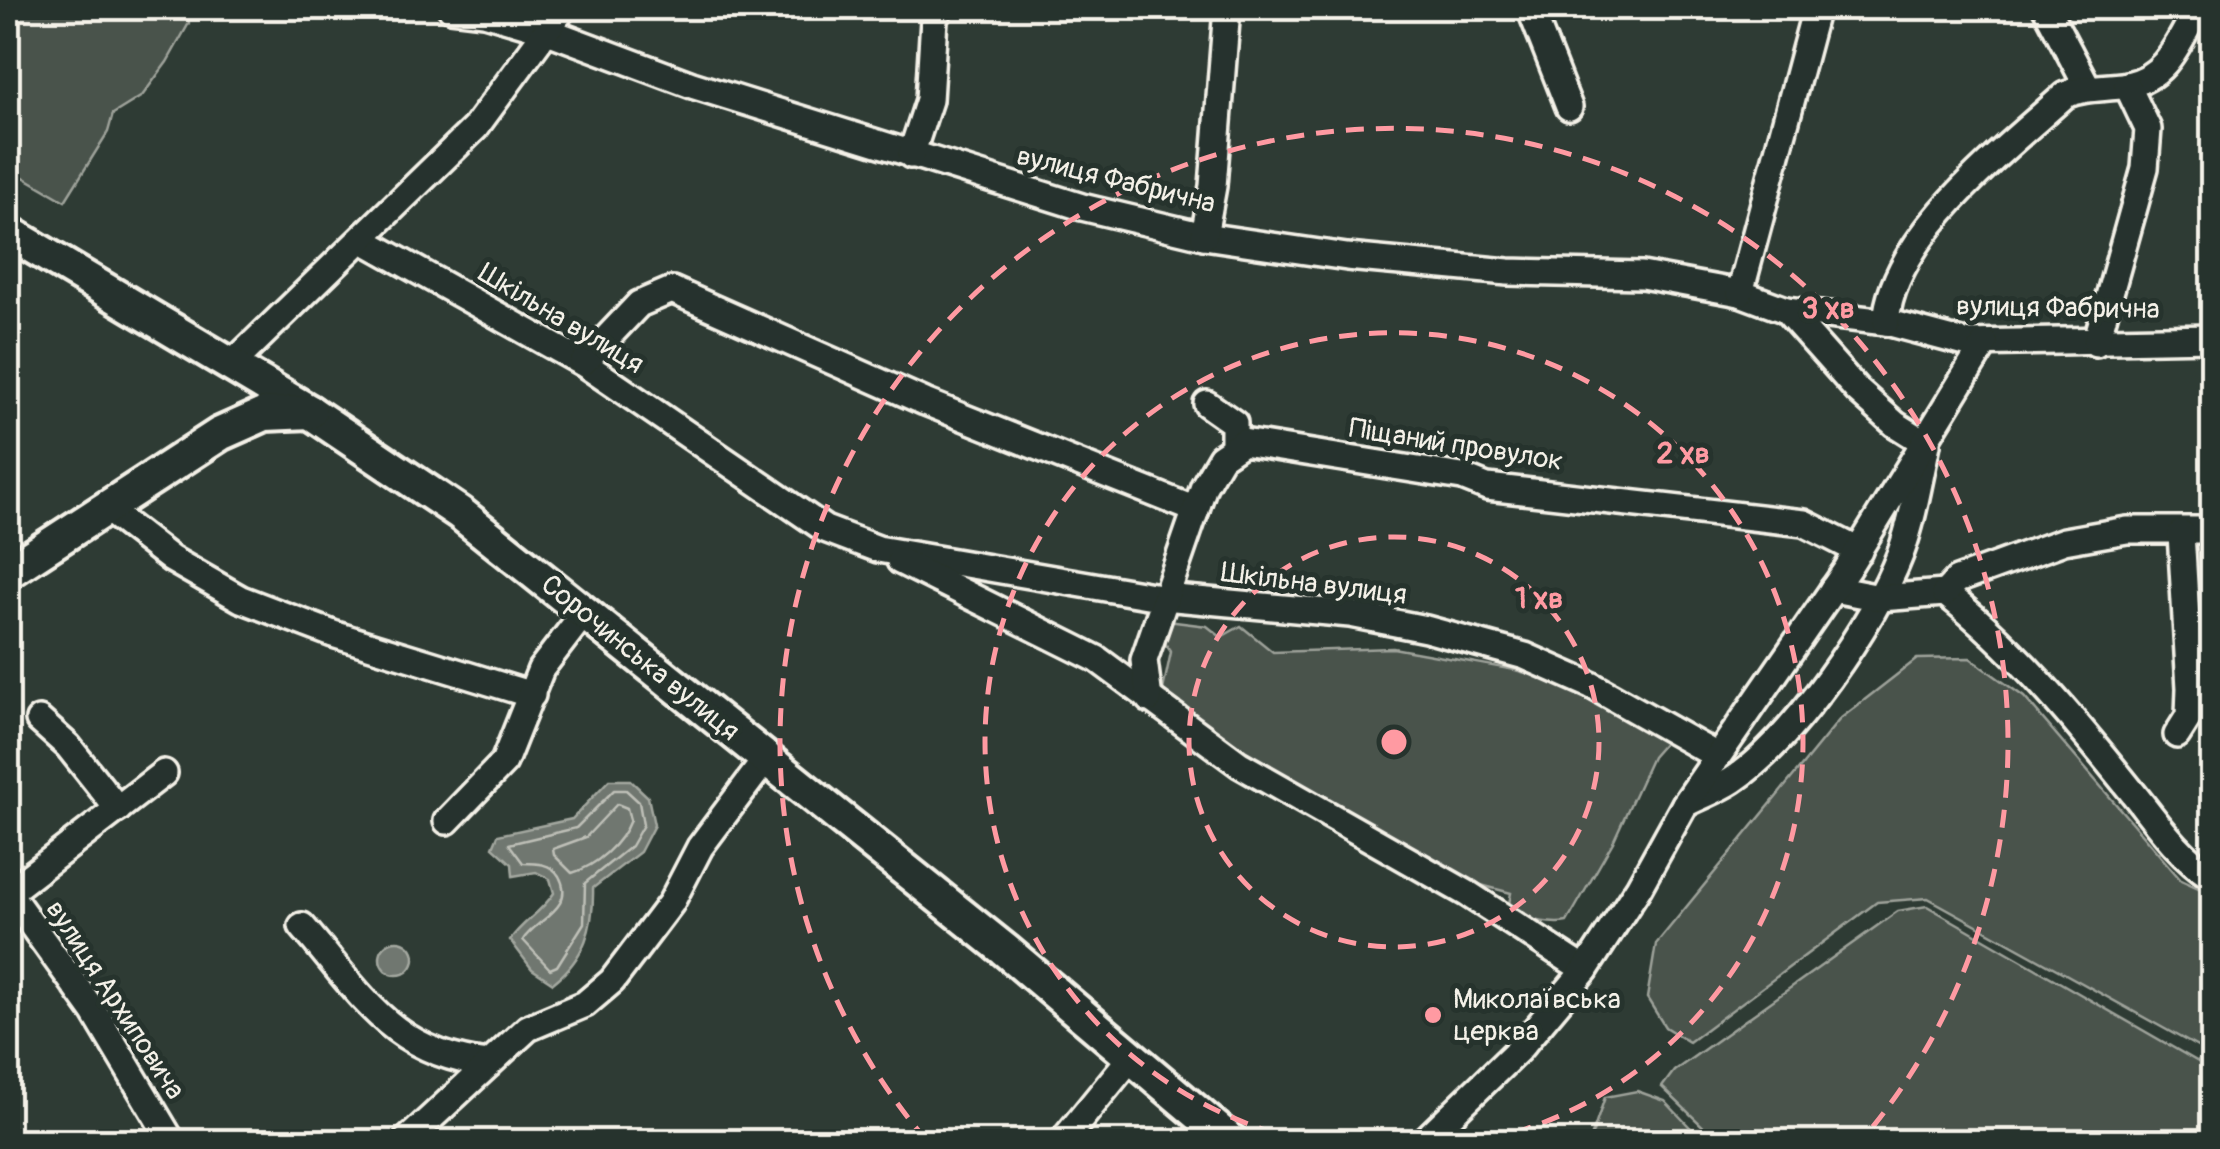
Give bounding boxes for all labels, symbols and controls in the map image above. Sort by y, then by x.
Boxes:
street label: вулиця Фабрична [1013,138,1219,222]
street label: Шкільна вулиця [472,256,650,382]
street label: вулиця Фабрична [1956,289,2160,327]
text: 3 хв [1801,290,1855,327]
street label: Піщаний провулок [1347,411,1565,479]
text: 2 хв [1656,435,1710,472]
street label: Шкільна вулиця [1219,555,1409,613]
street label: Сорочинська вулиця [534,567,746,749]
text: 1 хв [1515,580,1563,617]
centre of rings [1376,724,1412,760]
street label: вулиця Архиповича [38,894,192,1106]
place label: Миколаївська церква [1453,982,1621,1049]
marker: Миколаївська церква [1422,1004,1444,1026]

